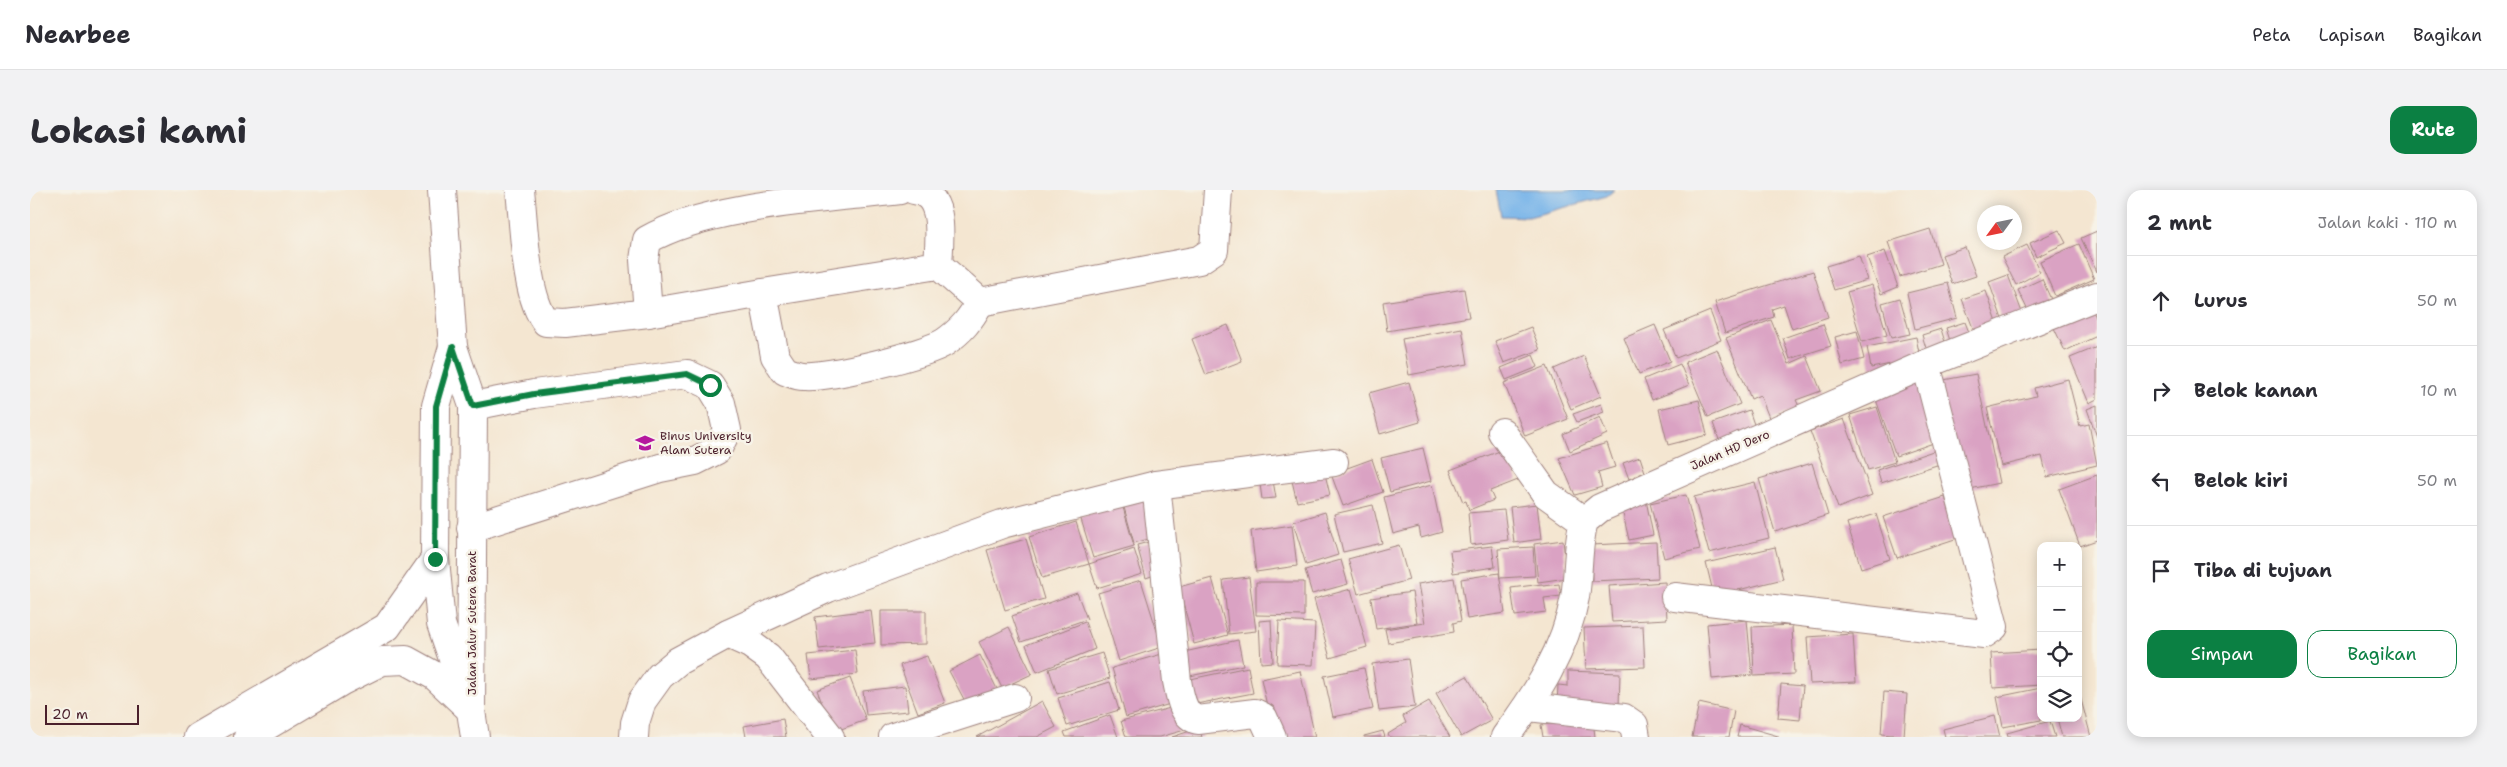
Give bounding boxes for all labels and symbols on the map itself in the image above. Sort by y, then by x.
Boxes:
north arrow [1977,205,2022,250]
route start [699,374,722,397]
street label: Jalan HD Dero [1688,426,1772,474]
place label: Binus University Alam Sutera [660,428,752,458]
school or university icon: Binus University Alam Sutera [634,432,656,454]
route end [424,548,447,571]
street label: Jalan Jalur Sutera Barat [464,551,480,695]
scale bar [45,702,139,725]

